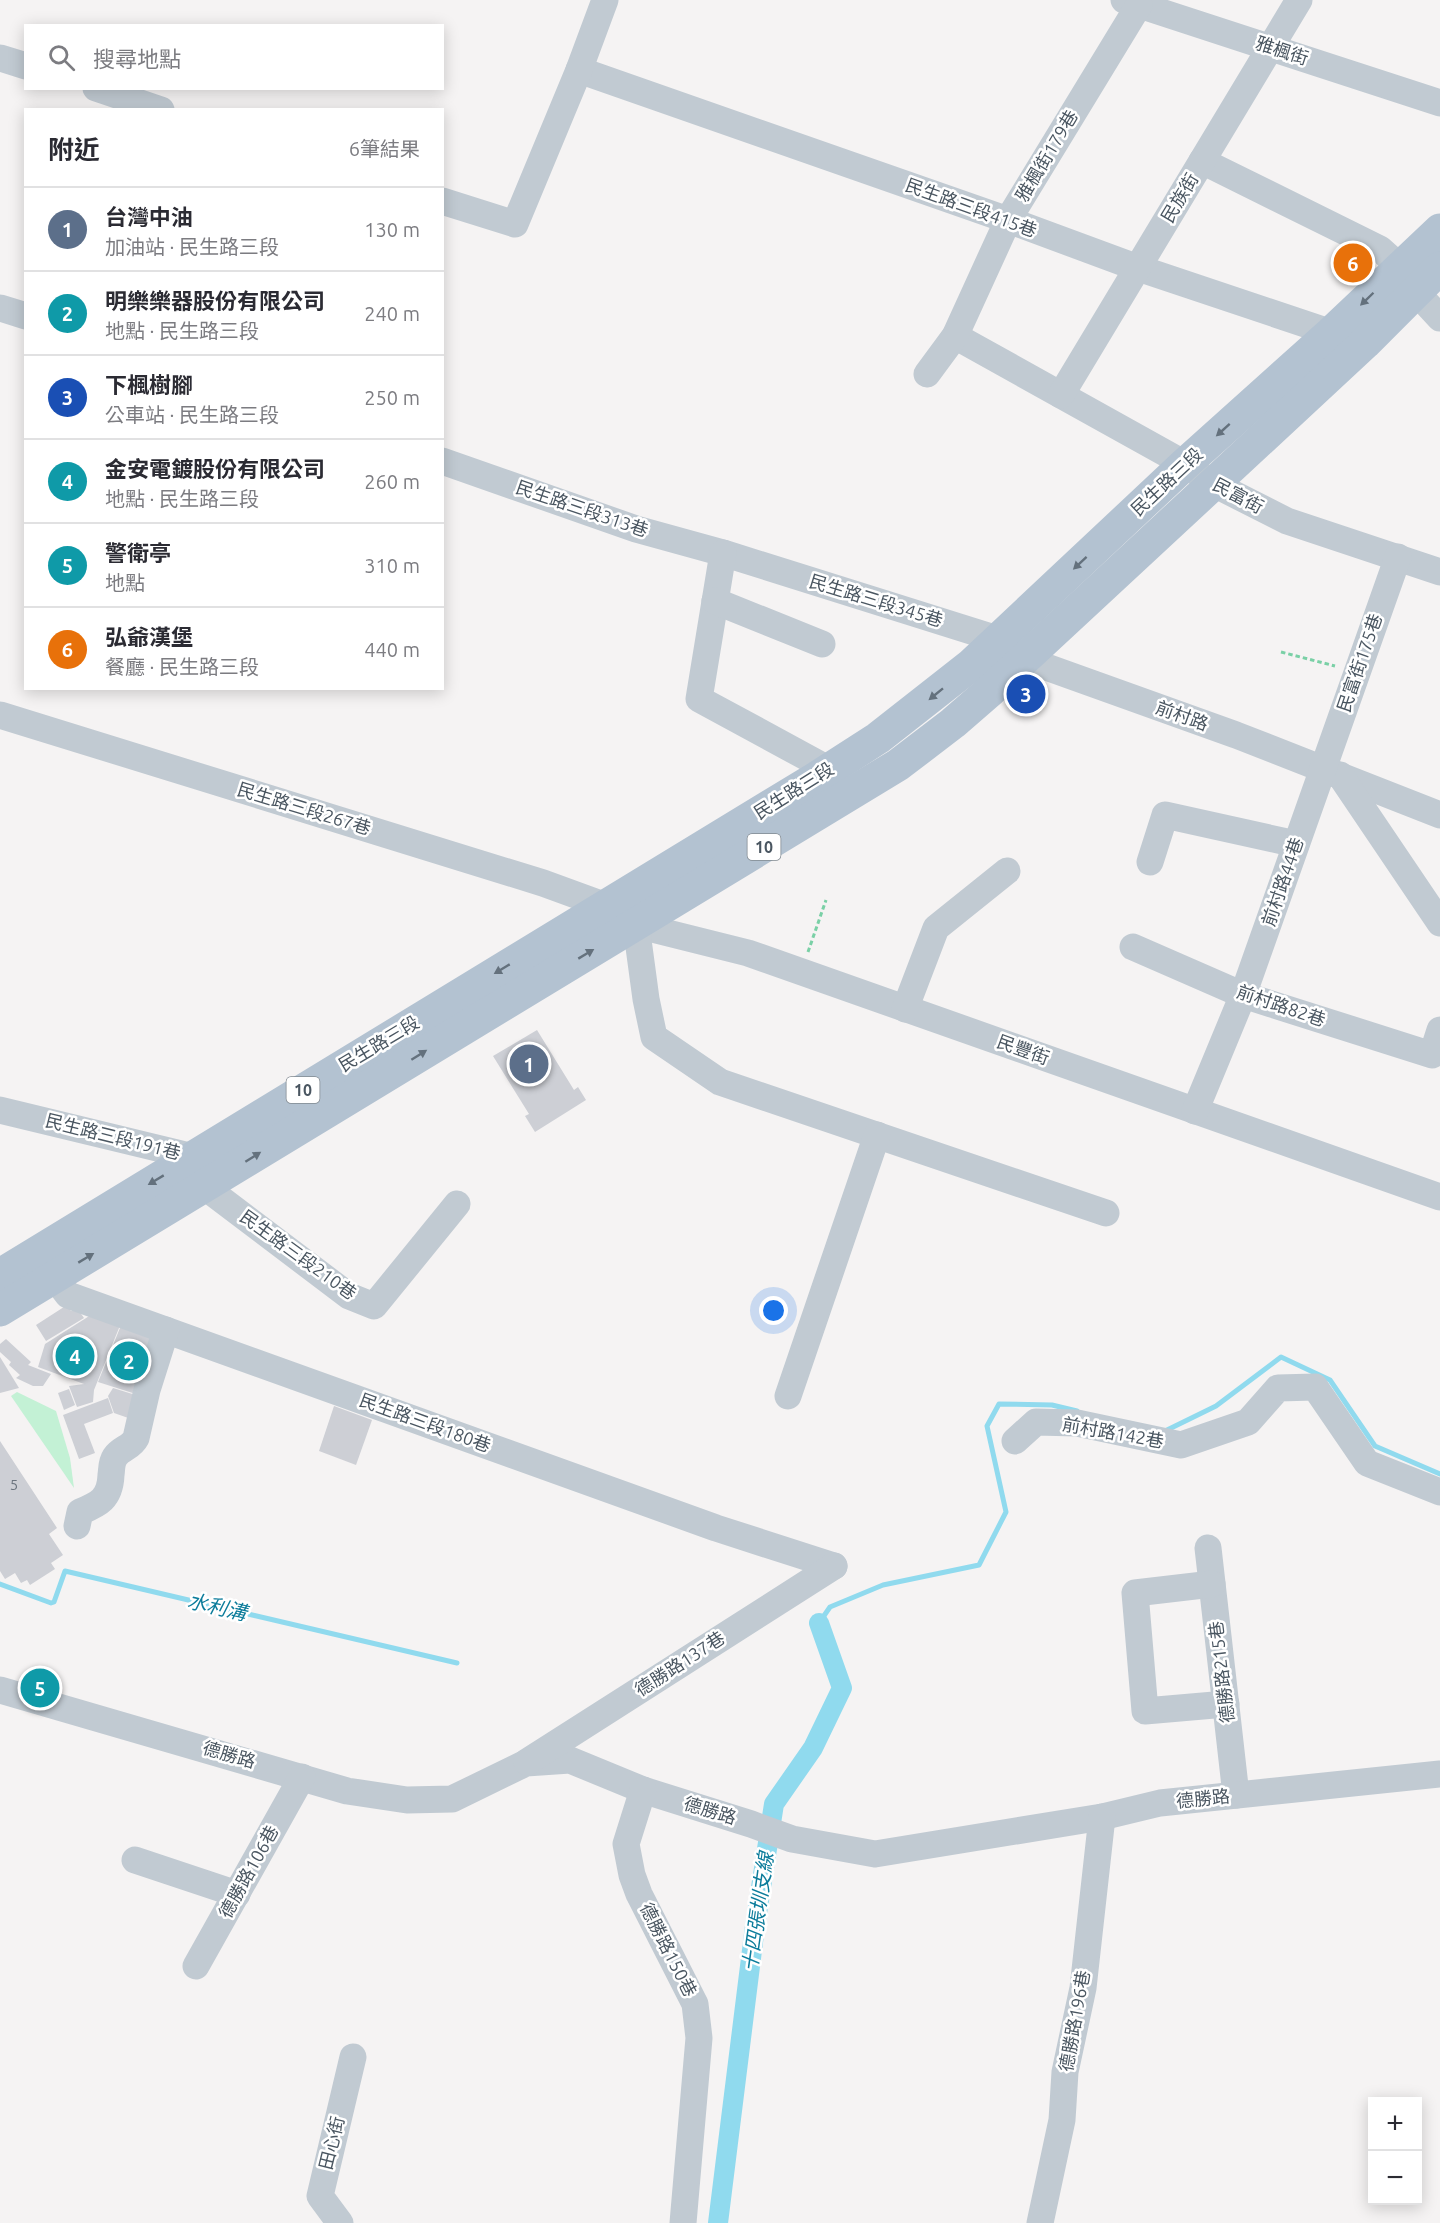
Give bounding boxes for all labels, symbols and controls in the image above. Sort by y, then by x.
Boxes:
search box [24,24,444,90]
street label: 雅楓街 [1254,32,1311,68]
icon: search [45,41,78,74]
text: 搜尋地點 [93,46,181,71]
street label: 雅楓街179巷 [1011,106,1081,205]
text: 附近 [48,135,100,164]
text: 6筆結果 [349,137,420,160]
street label: 民族街 [1157,169,1202,226]
street label: 民生路三段415巷 [903,174,1040,240]
text: 台灣中油 [105,204,193,229]
text: 1 [62,218,73,241]
text: 130 m [364,218,420,241]
text: 加油站 · 民生路三段 [105,235,279,258]
pin: 6 [1334,240,1372,286]
text: 明樂樂器股份有限公司 [105,288,325,313]
one-way arrow [1360,291,1374,305]
text: 2 [62,302,73,325]
text: 240 m [364,302,420,325]
text: 地點 · 民生路三段 [105,319,259,342]
text: 下楓樹腳 [105,372,193,397]
text: 3 [62,386,73,409]
text: 250 m [364,386,420,409]
text: 公車站 · 民生路三段 [105,403,279,426]
one-way arrow [1216,423,1231,436]
street label: 民生路三段 [1127,443,1206,519]
text: 金安電鍍股份有限公司 [105,456,325,481]
text: 4 [62,470,73,493]
text: 260 m [364,470,420,493]
street label: 民富街 [1210,474,1267,517]
street label: 民生路三段313巷 [514,476,651,540]
text: 地點 · 民生路三段 [105,487,259,510]
text: 警衛亭 [105,540,171,565]
text: 5 [62,554,73,577]
text: 310 m [364,554,420,577]
one-way arrow [1073,555,1087,569]
street label: 民生路三段345巷 [807,570,945,630]
text: 地點 [105,571,145,594]
street label: 民富街175巷 [1333,611,1385,714]
text: 弘爺漢堡 [105,624,193,649]
text: 6 [62,638,73,661]
text: 440 m [364,638,420,661]
text: 餐廳 · 民生路三段 [105,655,259,678]
pin: 3 [1006,672,1046,716]
one-way arrow [928,688,944,701]
street label: 前村路 [1154,696,1211,734]
street label: 民生路三段 [750,758,837,822]
street label: 民生路三段267巷 [235,778,373,838]
road number: 10 [748,834,780,860]
street label: 前村路44巷 [1258,835,1307,929]
one-way arrow [578,949,594,960]
one-way arrow [494,964,510,975]
street label: 前村路82巷 [1234,981,1328,1030]
street label: 民生路三段 [335,1011,422,1075]
street label: 民豐街 [995,1030,1052,1068]
pin: 1 [510,1042,548,1086]
one-way arrow [411,1050,427,1061]
road number: 10 [286,1077,320,1103]
street label: 民生路三段191巷 [44,1110,183,1162]
one-way arrow [245,1152,261,1163]
one-way arrow [148,1174,164,1185]
street label: 民生路三段210巷 [237,1205,360,1303]
one-way arrow [78,1252,94,1263]
your location [759,1296,788,1325]
pin: 4 [56,1334,94,1378]
pin: 2 [110,1338,148,1384]
street label: 民生路三段180巷 [357,1389,494,1455]
street label: 前村路142巷 [1061,1413,1165,1451]
house number: 5 [10,1476,18,1493]
water label: 水利溝 [185,1589,252,1625]
street label: 德勝路215巷 [1205,1620,1237,1724]
street label: 德勝路137巷 [631,1627,728,1699]
pin: 5 [20,1666,60,1710]
street label: 德勝路 [201,1737,258,1771]
street label: 德勝路 [1175,1785,1231,1811]
street label: 德勝路 [682,1793,739,1828]
street label: 德勝路106巷 [215,1822,282,1921]
water label: 十四張圳支線 [738,1849,778,1973]
street label: 德勝路150巷 [637,1899,701,2000]
street label: 德勝路196巷 [1055,1969,1093,2073]
map controls [1368,2097,1422,2205]
button: + [1368,2097,1422,2151]
street label: 田心街 [315,2114,347,2171]
button: − [1368,2151,1422,2205]

